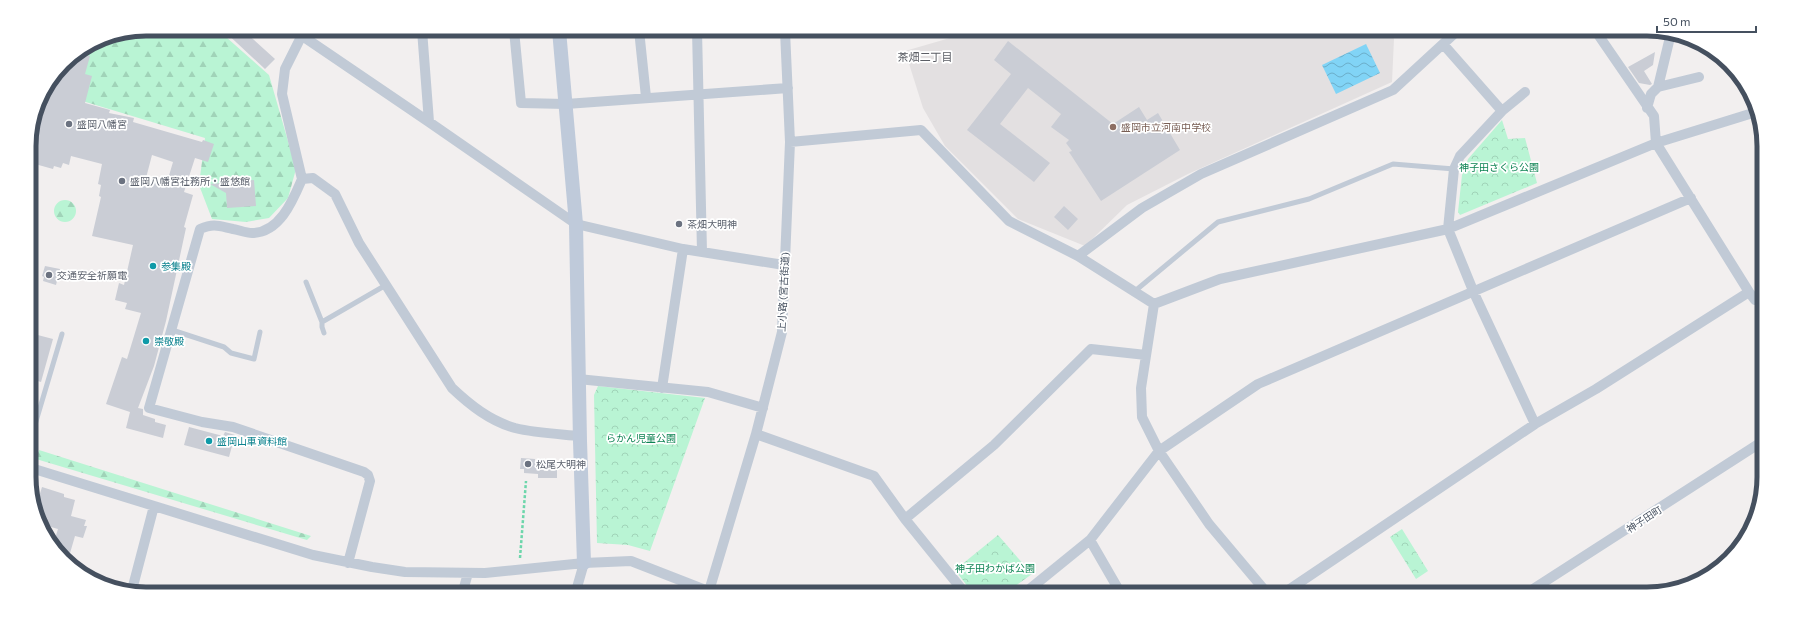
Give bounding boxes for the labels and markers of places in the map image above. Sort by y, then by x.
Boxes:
place label: 盛岡八幡宮 [77,118,127,130]
marker: 盛岡八幡宮 [64,119,74,129]
place label: 盛岡市立河南中学校 [1121,121,1211,133]
marker: 盛岡市立河南中学校 [1108,122,1118,132]
place label: 盛岡八幡宮社務所・盛悠館 [130,175,250,187]
marker: 盛岡八幡宮社務所・盛悠館 [117,176,127,186]
place label: 茶畑大明神 [687,218,737,230]
marker: 茶畑大明神 [674,219,684,229]
place label: 参集殿 [161,260,191,272]
marker: 参集殿 [148,261,158,271]
place label: 交通安全祈願電 [57,269,128,281]
marker: 交通安全祈願電 [44,270,54,280]
place label: 崇敬殿 [154,335,184,347]
marker: 崇敬殿 [141,336,151,346]
place label: 盛岡山車資料館 [217,435,287,447]
marker: 盛岡山車資料館 [204,436,214,446]
place label: 松尾大明神 [536,458,586,470]
marker: 松尾大明神 [523,459,533,469]

